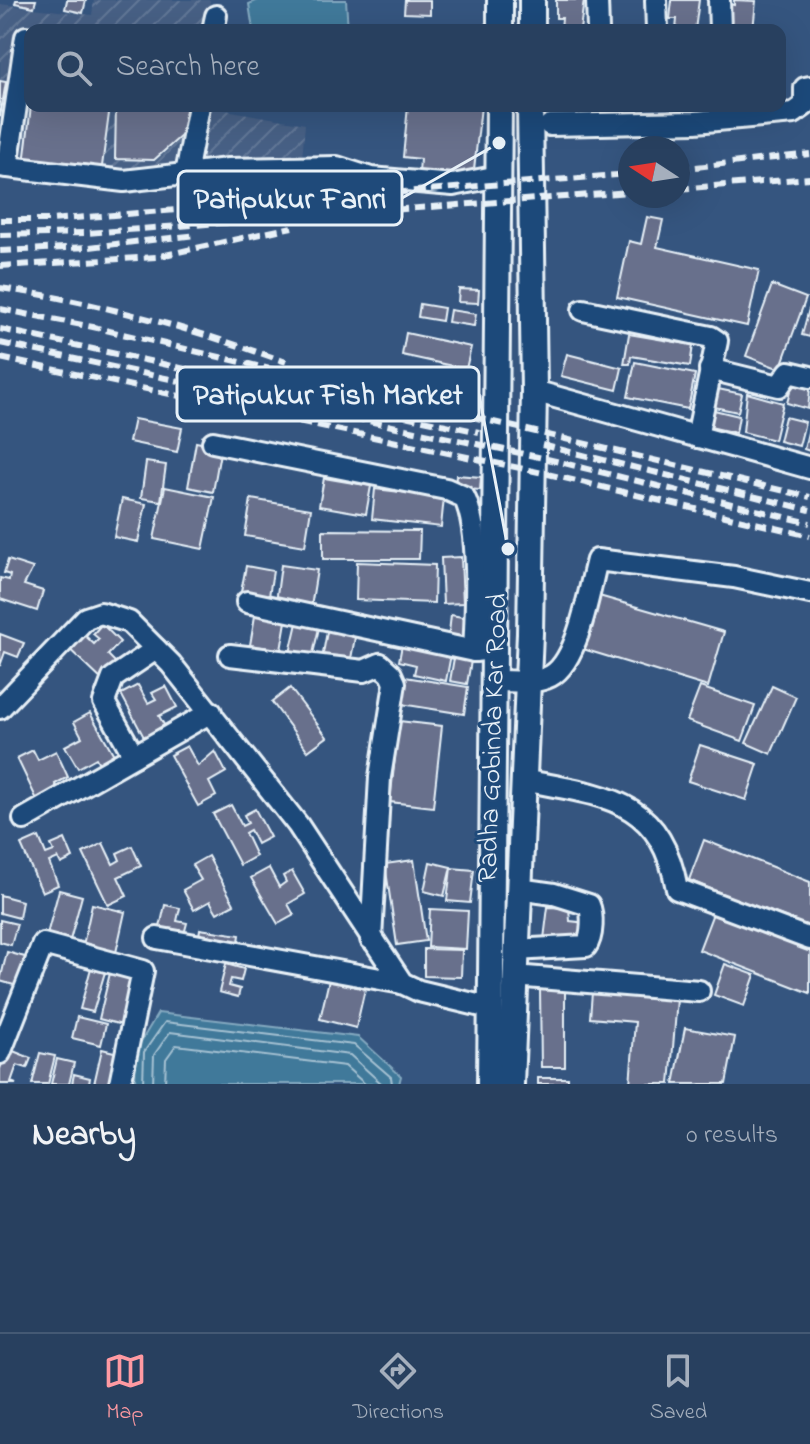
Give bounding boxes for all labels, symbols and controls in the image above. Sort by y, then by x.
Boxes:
search box [24,24,786,112]
icon: search [52,46,96,90]
text: Search here [116,46,260,90]
north arrow [618,136,690,208]
callout: Patipukur Fanri [178,171,402,225]
text: Patipukur Fanri [194,179,386,223]
callout: Patipukur Fish Market [177,367,479,421]
text: Patipukur Fish Market [193,375,464,419]
street label: Radha Gobinda Kar Road [468,592,520,884]
text: Nearby [32,1111,136,1161]
text: 0 results [686,1117,778,1155]
tab: Map [103,1349,147,1429]
tab: Directions [353,1349,444,1429]
tab: Saved [650,1349,707,1429]

